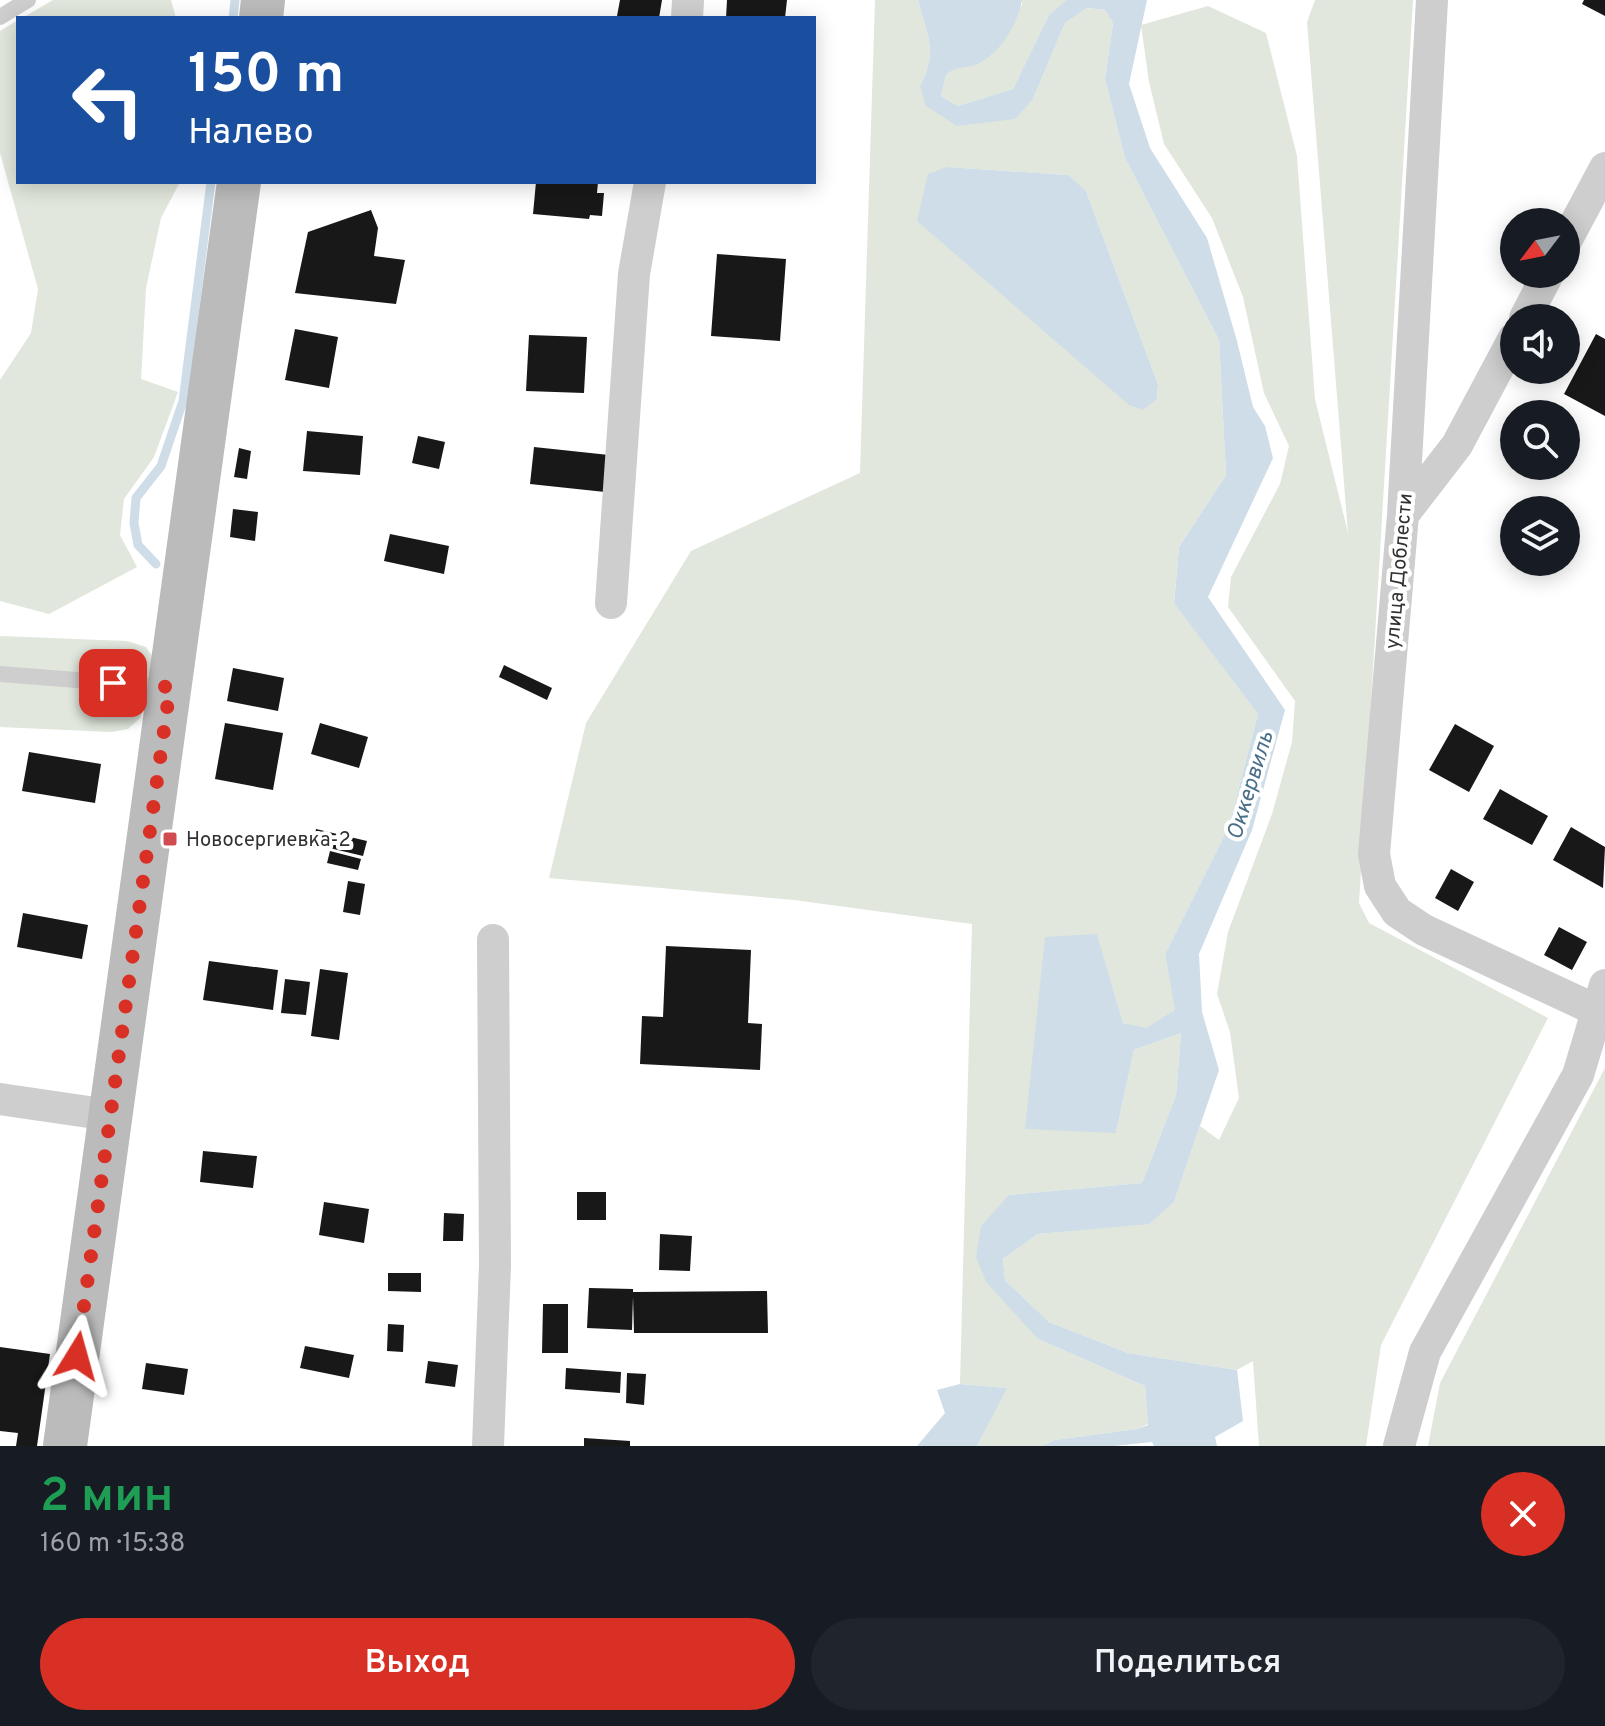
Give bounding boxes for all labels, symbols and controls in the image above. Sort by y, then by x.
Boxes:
text: 150 m [188,42,344,112]
icon: left [56,48,160,152]
text: Налево [188,111,314,157]
north arrow [1500,208,1580,288]
map controls [1500,208,1580,576]
button: sound [1500,304,1580,384]
button: search [1500,400,1580,480]
street label: улица Доблести [1380,492,1420,650]
button: layers [1500,496,1580,576]
pin [79,649,147,717]
icon: arrive [91,661,135,705]
water label: Оккервиль [1222,728,1281,843]
place label: Новосергиевка-2 [186,828,351,854]
marker: Новосергиевка-2 [161,830,179,848]
position arrow [35,1314,119,1398]
text: 2 мин [40,1468,173,1528]
button: close [1481,1472,1565,1556]
text: 160 m · 15:38 [40,1528,186,1561]
button: Выход [40,1618,795,1710]
button: Поделиться [811,1618,1565,1710]

